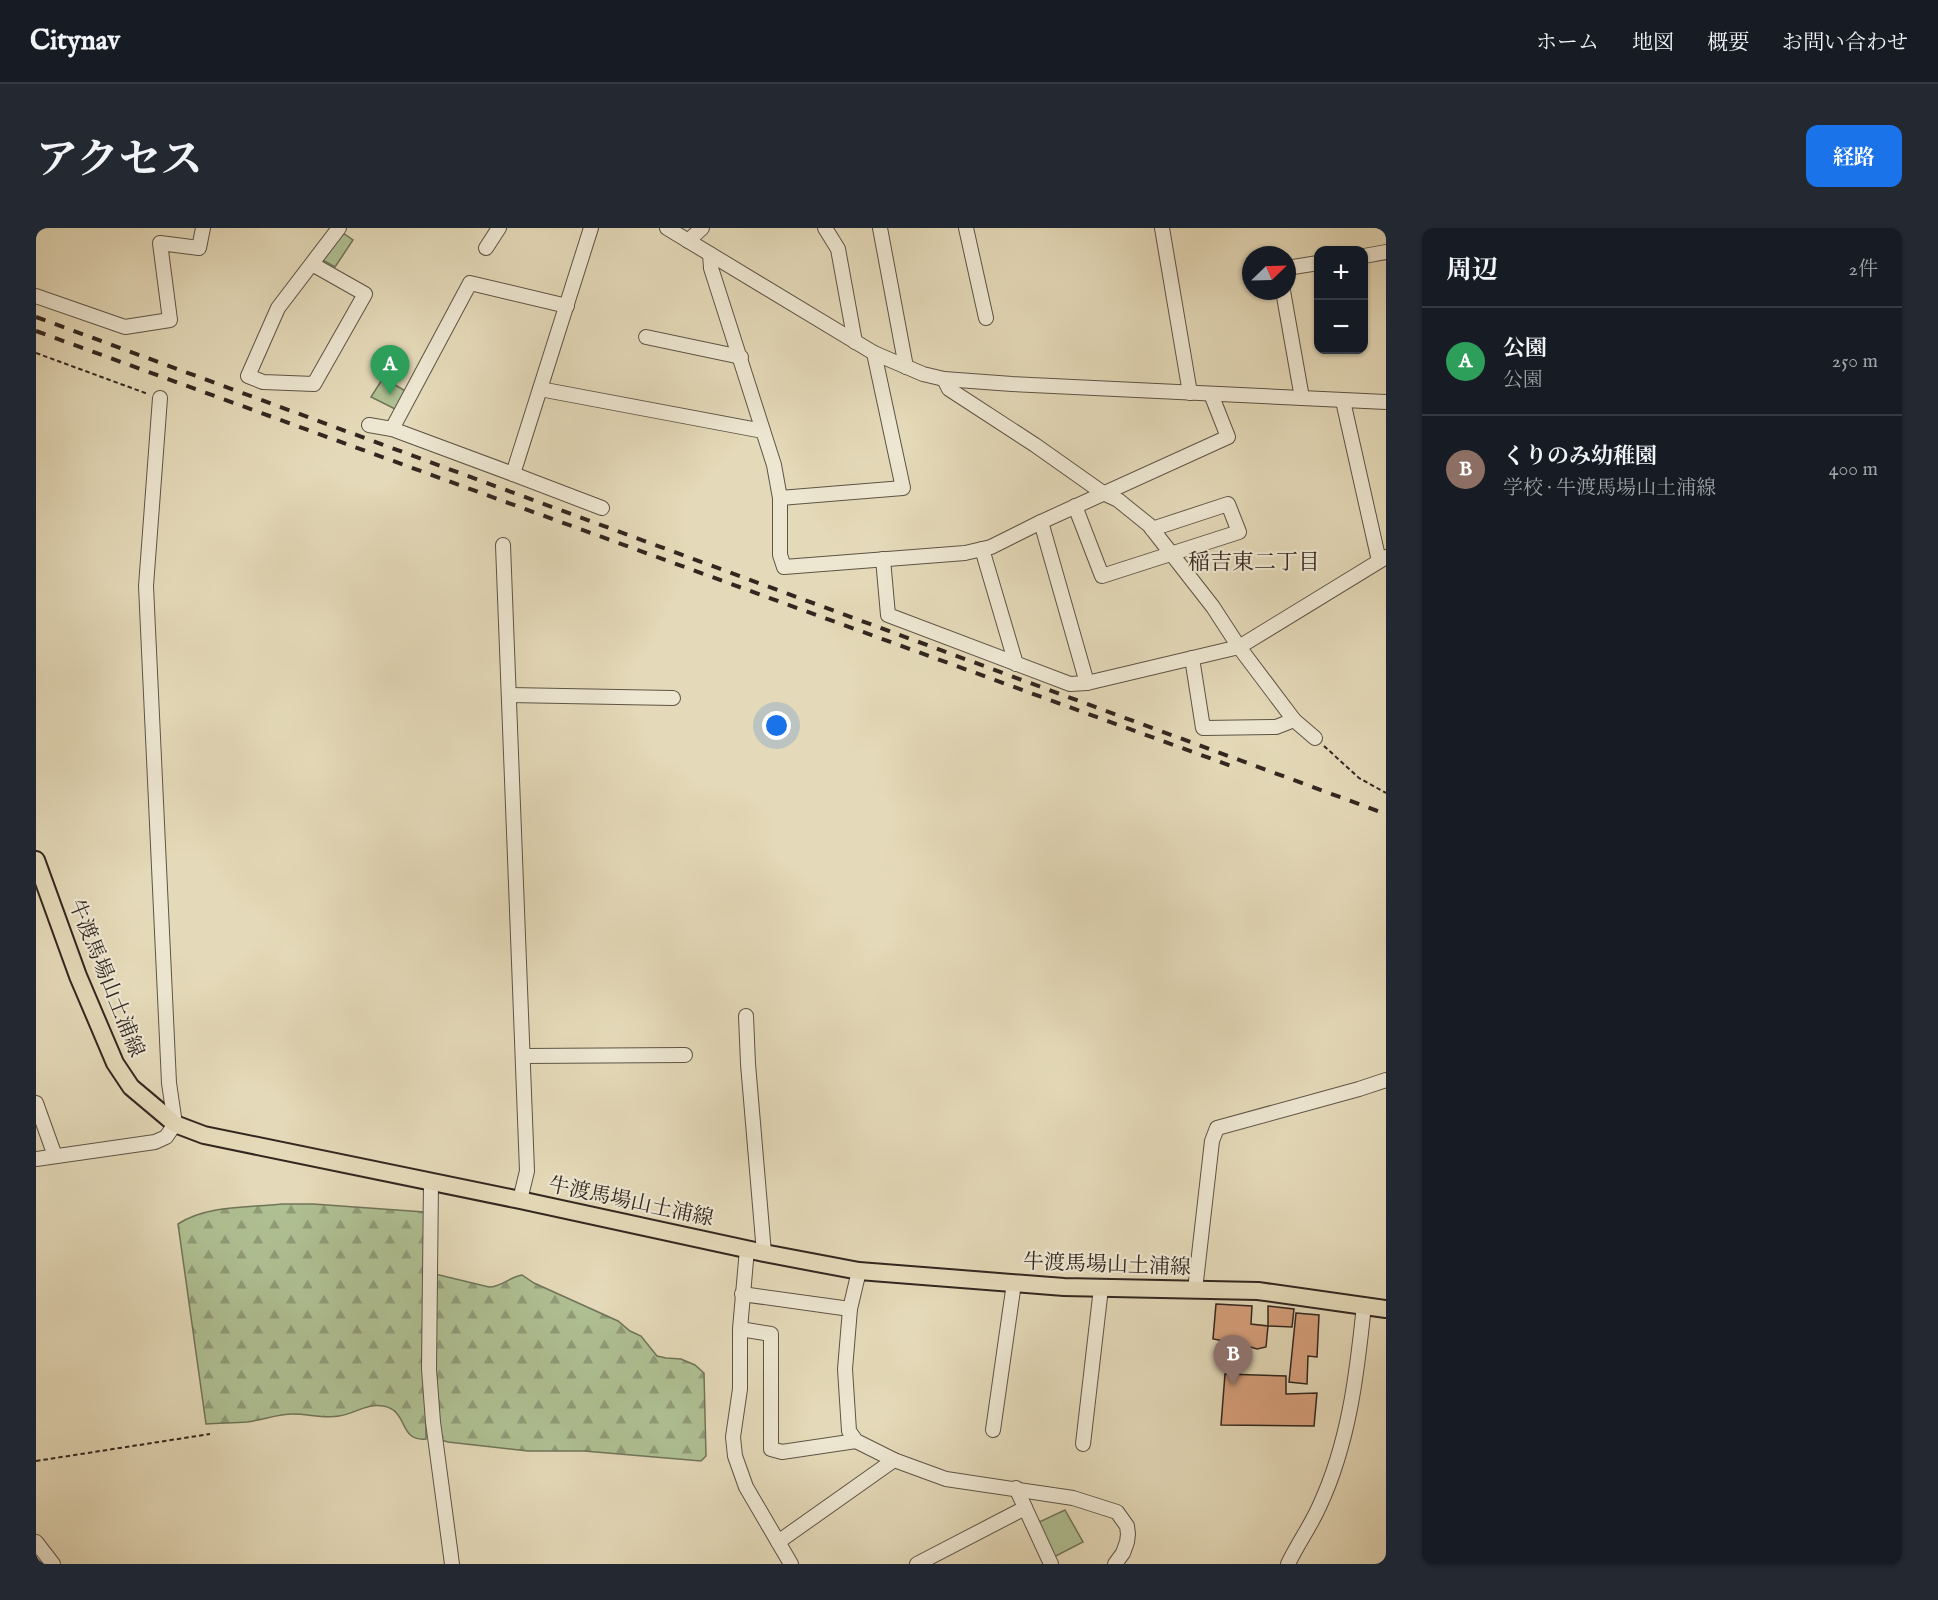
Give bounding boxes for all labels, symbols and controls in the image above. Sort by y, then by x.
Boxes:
text: Citynav [30,24,120,59]
text: ホーム [1536,30,1599,57]
text: 地図 [1632,30,1674,57]
text: 概要 [1707,30,1749,57]
text: お問い合わせ [1782,30,1908,57]
button: 経路 [1806,125,1902,187]
text: アクセス [36,135,203,188]
north arrow [1242,246,1296,300]
map controls [1314,246,1368,354]
button: + [1314,246,1368,300]
text: 周辺 [1446,254,1498,287]
text: 2件 [1849,257,1878,282]
button: − [1314,300,1368,354]
text: 公園 [1503,335,1547,363]
pin: A [370,346,410,395]
text: A [1459,349,1472,374]
text: 250 m [1832,349,1878,374]
text: 公園 [1503,368,1543,393]
text: くりのみ幼稚園 [1503,443,1657,471]
text: B [1459,457,1472,482]
text: 400 m [1829,457,1878,482]
text: 学校 · 牛渡馬場山土浦線 [1503,476,1716,501]
district label: 稲吉東二丁目 [1188,549,1320,577]
your location [762,711,791,740]
street label: 牛渡馬場山土浦線 [62,896,150,1062]
street label: 牛渡馬場山土浦線 [546,1172,716,1233]
street label: 牛渡馬場山土浦線 [1023,1249,1191,1282]
pin: B [1214,1336,1252,1385]

